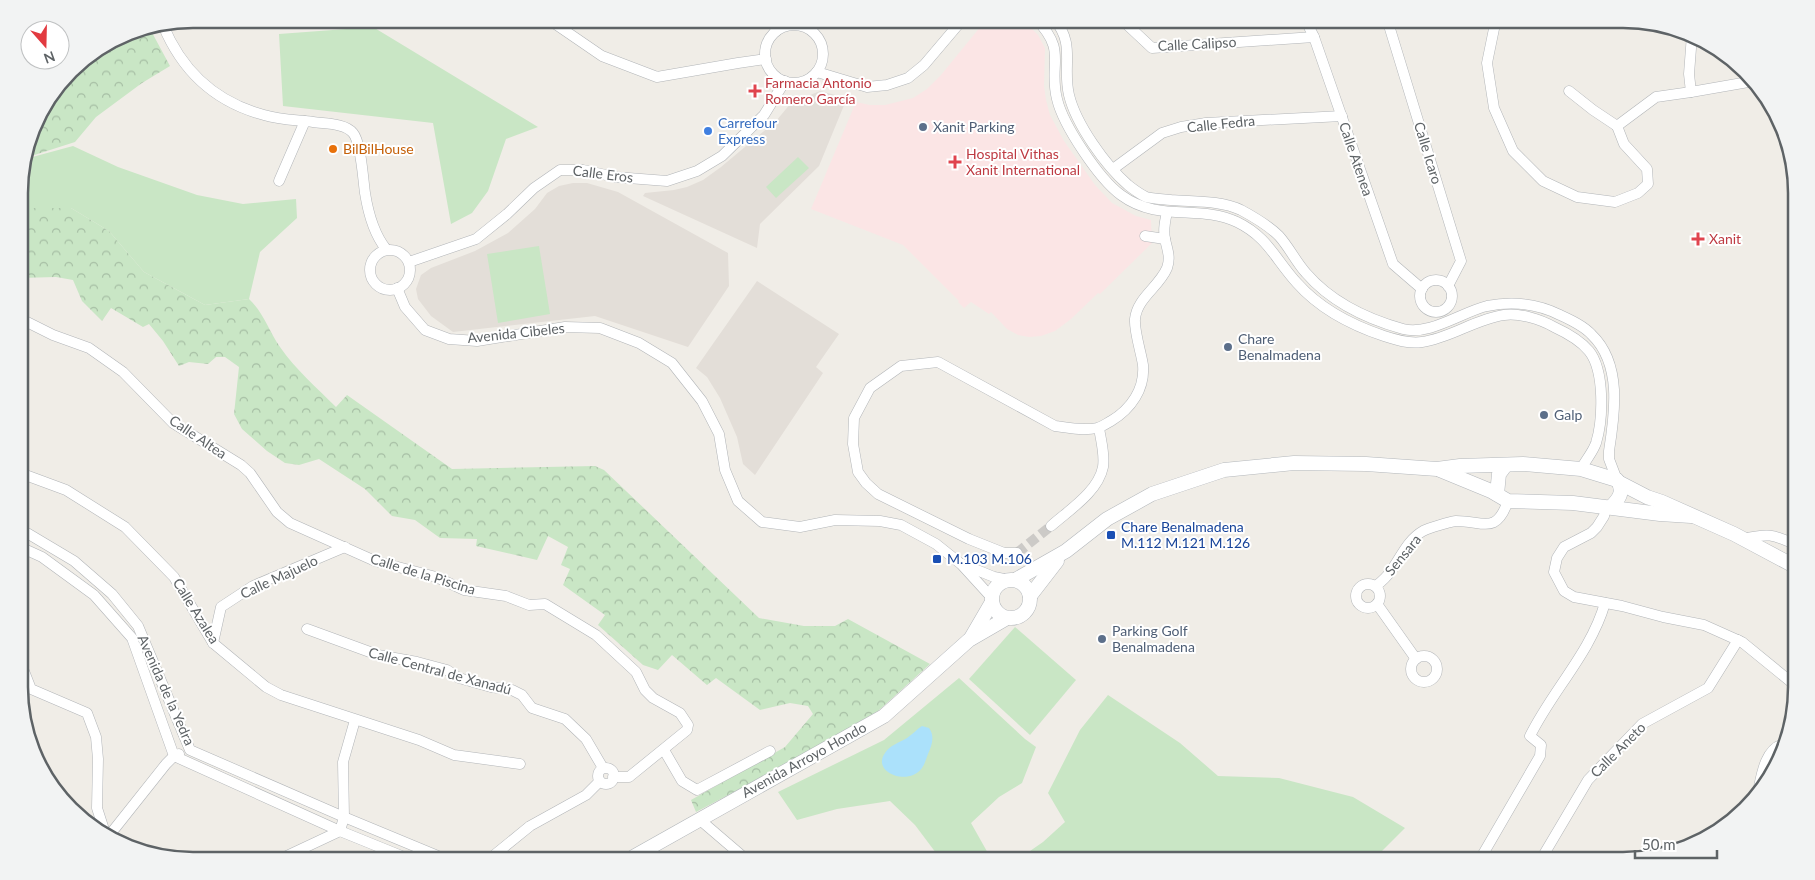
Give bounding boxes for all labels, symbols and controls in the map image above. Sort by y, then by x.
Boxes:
north arrow [20,20,70,70]
street label: Calle Calipso [1157,33,1237,54]
text: N [42,48,58,68]
place label: Farmacia Antonio Romero García [765,74,872,107]
marker: Farmacia Antonio Romero García [749,85,761,97]
street label: Calle Fedra [1186,111,1256,136]
place label: Carrefour Express [718,114,777,147]
place label: Xanit Parking [933,118,1015,135]
street label: Calle Atenea [1336,120,1377,198]
street label: Calle Icaro [1411,120,1446,186]
marker: Xanit Parking [917,121,929,133]
marker: Carrefour Express [702,125,714,137]
place label: BilBilHouse [343,140,414,157]
marker: BilBilHouse [327,143,339,155]
place label: Hospital Vithas Xanit International [966,145,1080,178]
marker: Hospital Vithas Xanit International [948,155,962,169]
street label: Calle Eros [572,161,634,186]
place label: Xanit [1709,230,1741,247]
marker: Xanit [1691,232,1705,246]
street label: Avenida Cibeles [467,319,565,346]
place label: Chare Benalmadena [1238,330,1321,363]
marker: Chare Benalmadena [1222,341,1234,353]
place label: Galp [1554,406,1582,423]
marker: Galp [1538,409,1550,421]
street label: Calle Altea [166,411,230,462]
place label: Chare Benalmadena M.112 M.121 M.126 [1121,518,1250,551]
marker: Chare Benalmadena M.112 M.121 M.126 [1105,529,1117,541]
street label: Sensara [1381,531,1424,579]
street label: Calle de la Piscina [368,549,478,598]
place label: M.103 M.106 [947,550,1032,567]
street label: Calle Majuelo [237,551,320,602]
marker: M.103 M.106 [931,553,943,565]
street label: Calle Azalea [170,575,223,647]
place label: Parking Golf Benalmadena [1112,622,1195,655]
street label: Avenida de la Yedra [134,632,199,748]
marker: Parking Golf Benalmadena [1096,633,1108,645]
street label: Calle Central de Xanadú [367,643,513,698]
street label: Avenida Arroyo Hondo [738,718,869,801]
street label: Calle Aneto [1587,719,1649,781]
scale bar [1635,828,1718,860]
text: 50 m [1642,835,1676,853]

